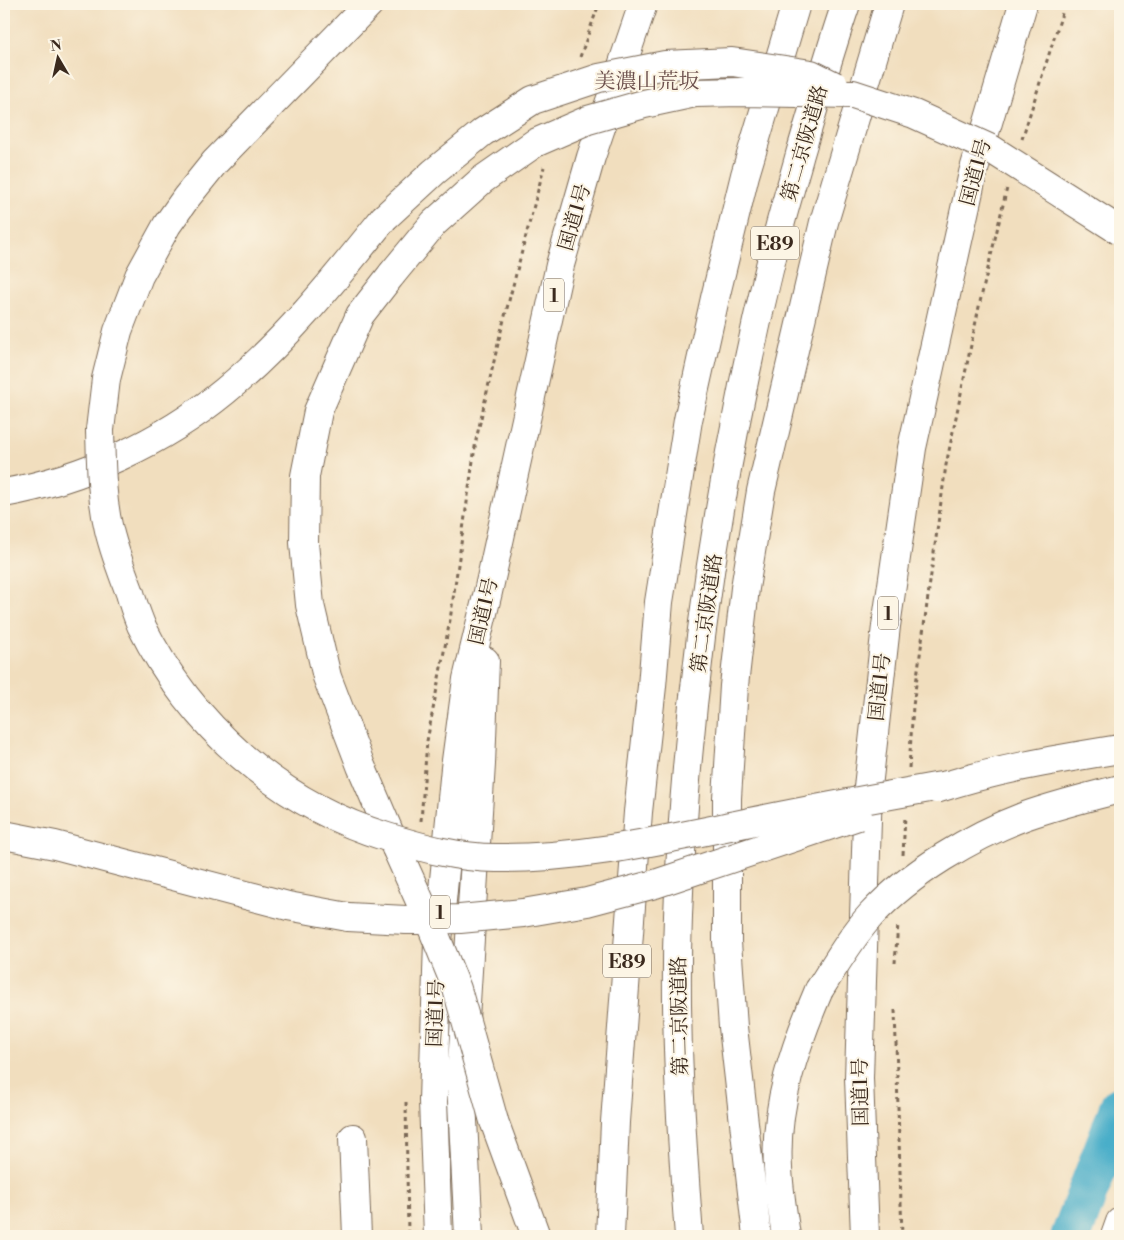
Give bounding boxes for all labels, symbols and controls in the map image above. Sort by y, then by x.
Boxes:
north arrow [32,32,82,82]
text: N [49,36,63,56]
district label: 美濃山荒坂 [595,69,700,95]
street label: 第二京阪道路 [777,82,834,205]
street label: 国道1号 [955,136,997,209]
street label: 国道1号 [554,181,597,254]
road number: E89 [751,227,799,260]
road number: 1 [544,278,564,312]
street label: 第二京阪道路 [687,552,728,674]
street label: 国道1号 [465,575,504,648]
road number: 1 [878,596,898,630]
street label: 国道1号 [864,652,897,723]
road number: 1 [430,896,450,929]
road number: E89 [603,944,651,978]
street label: 第二京阪道路 [667,956,694,1076]
street label: 国道1号 [423,978,450,1048]
street label: 国道1号 [848,1057,875,1126]

